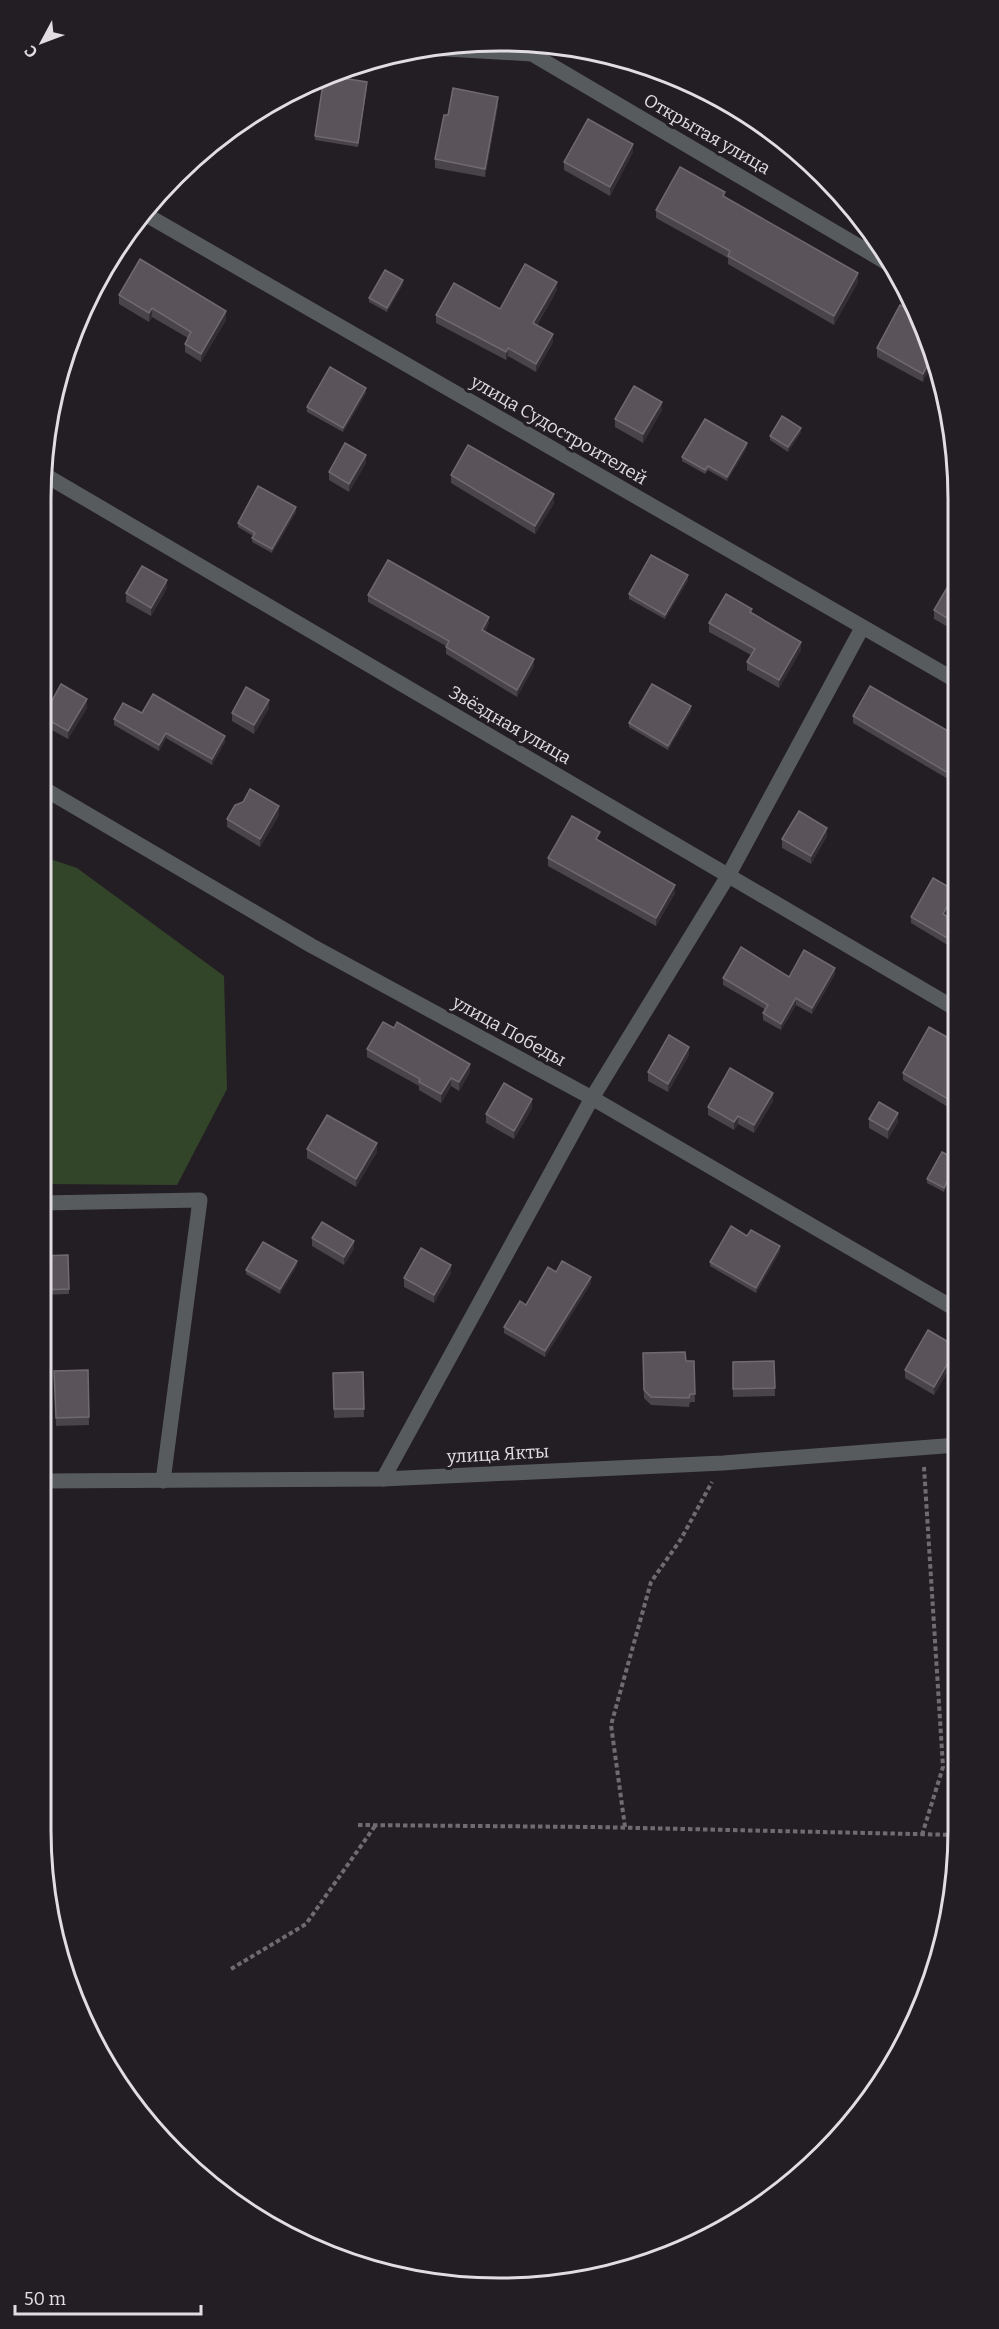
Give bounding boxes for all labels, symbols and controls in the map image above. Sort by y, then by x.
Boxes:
north arrow [12,12,72,72]
text: С [21,41,42,62]
street label: Открытая улица [640,89,774,179]
street label: улица Судостроителей [466,370,651,490]
street label: Звёздная улица [445,681,575,769]
street label: улица Победы [448,990,569,1071]
street label: улица Якты [445,1440,550,1468]
scale bar [15,2278,201,2316]
text: 50 m [24,2288,66,2310]

